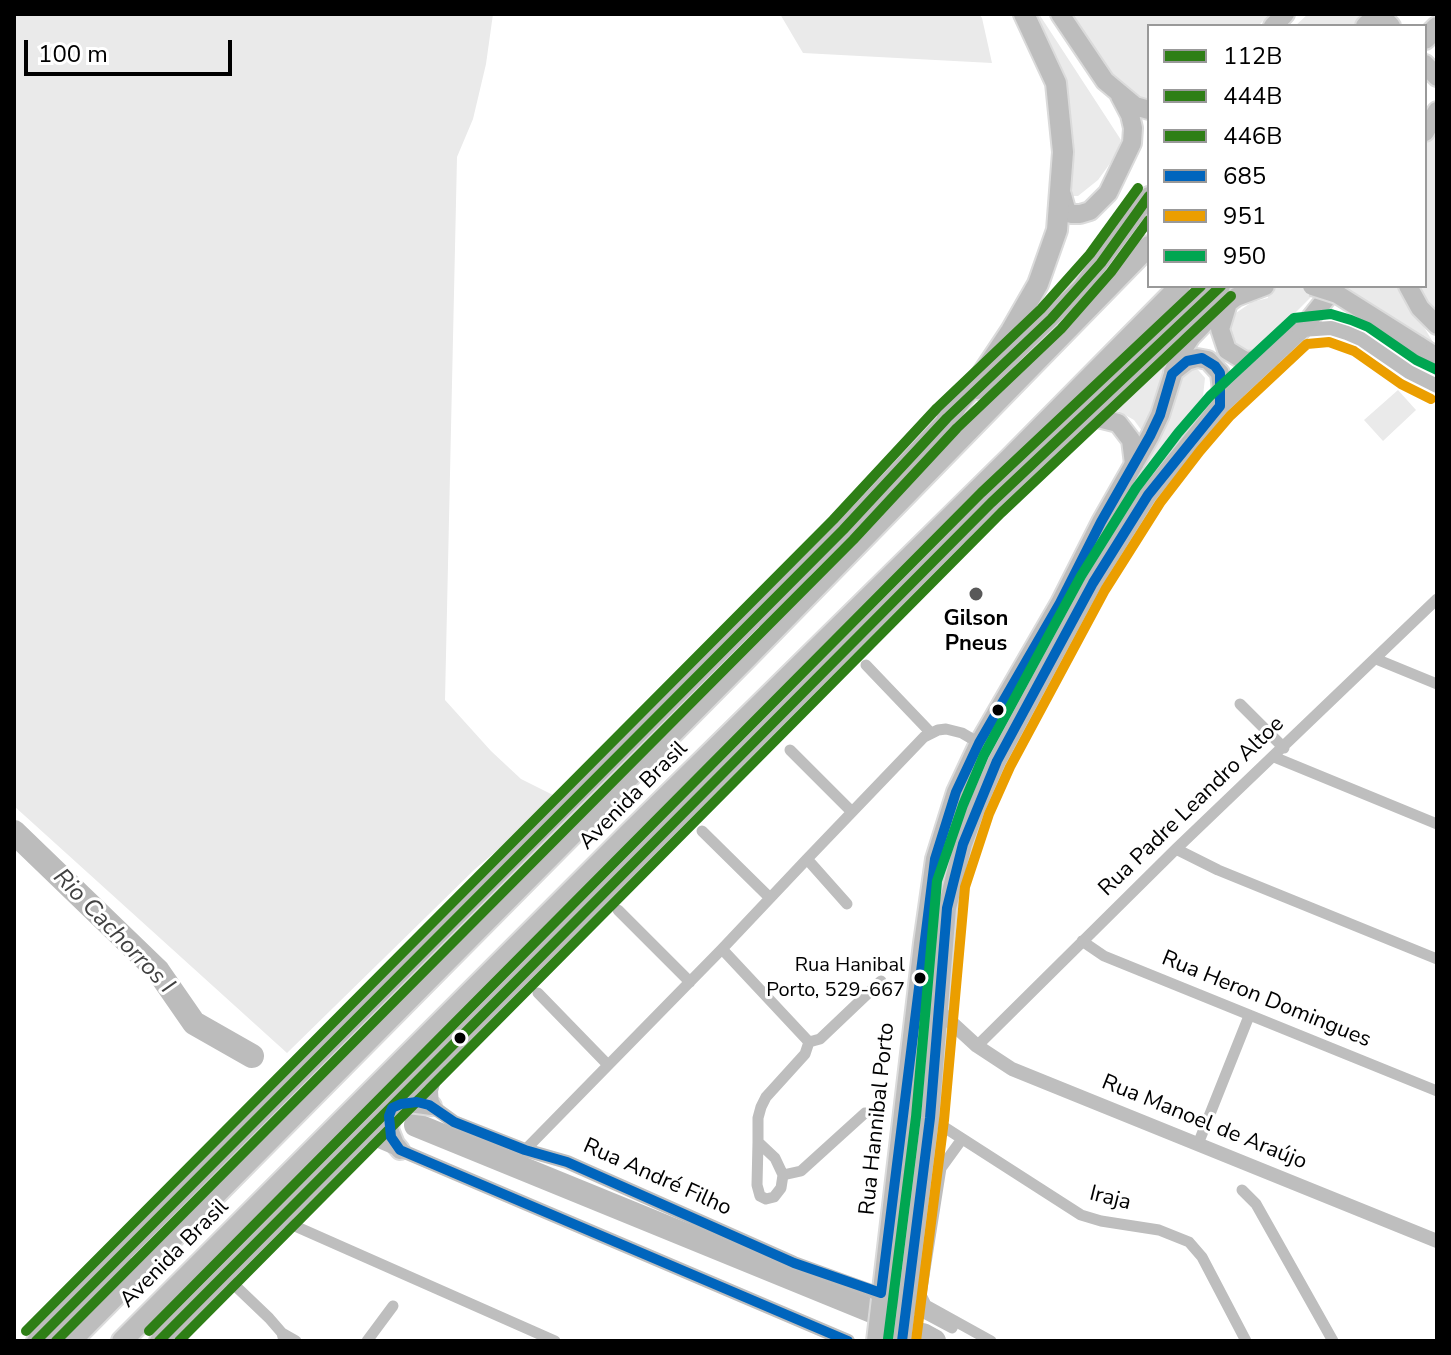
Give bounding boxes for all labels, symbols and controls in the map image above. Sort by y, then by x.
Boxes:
scale bar [28,24,236,74]
legend [1147,24,1427,288]
text: 100 m [38,38,108,70]
text: 112B [1223,40,1282,72]
text: 444B [1223,80,1282,112]
text: 446B [1223,120,1282,152]
text: 685 [1223,160,1266,192]
text: 951 [1223,200,1266,232]
text: 950 [1223,240,1266,272]
marker: Gilson Pneus [967,585,985,603]
place label: Gilson Pneus [944,607,1008,658]
unlabelled marker [990,702,1006,718]
street label: Rua Padre Leandro Altoe [1094,712,1290,902]
street label: Avenida Brasil [574,736,694,856]
water label: Rio Cachorros I [46,864,180,1000]
street label: Rua Heron Domingues [1157,946,1375,1054]
place label: Rua Hanibal Porto, 529-667 [766,954,905,1001]
marker: Rua Hanibal Porto, 529-667 [912,970,928,986]
street label: Rua Hannibal Porto [855,1021,901,1217]
unlabelled marker [452,1030,468,1046]
street label: Rua Manoel de Araújo [1098,1070,1310,1176]
street label: Rua André Filho [579,1134,735,1222]
street label: Iraja [1086,1181,1134,1217]
street label: Avenida Brasil [115,1194,235,1314]

